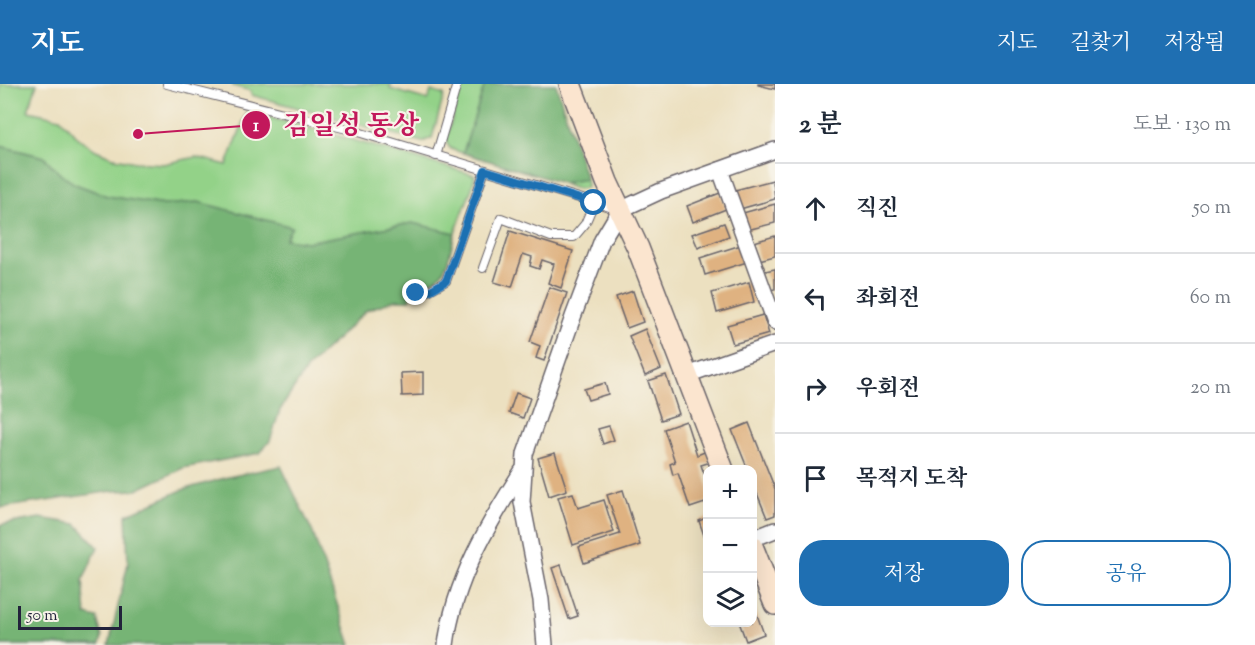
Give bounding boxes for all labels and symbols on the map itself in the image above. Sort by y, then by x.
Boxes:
callout: 김일성 동상 [241,102,431,147]
text: 김일성 동상 [283,108,420,147]
text: 1 [253,114,260,140]
route start [580,189,606,215]
route end [402,279,428,305]
scale bar [18,603,122,630]

